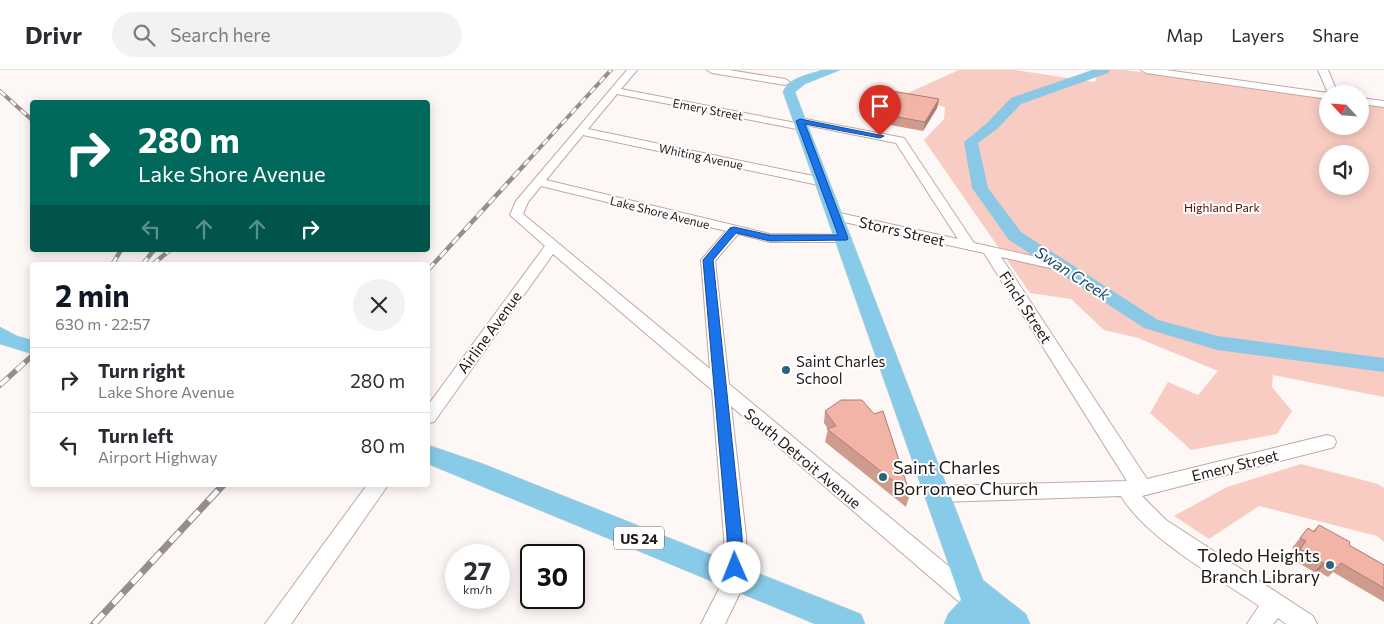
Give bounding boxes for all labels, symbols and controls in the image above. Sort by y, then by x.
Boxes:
search box [112,12,462,57]
text: Drivr [25,20,82,49]
icon: search [130,21,158,49]
text: Search here [170,23,271,46]
text: Map [1166,24,1203,46]
text: Layers [1231,24,1284,46]
text: Share [1312,24,1359,46]
pin [859,85,901,136]
north arrow [1319,85,1369,135]
map controls [1319,85,1369,195]
icon: arrive [866,92,894,120]
street label: Emery Street [672,95,744,123]
text: 280 m [138,117,240,160]
icon: right [55,120,120,185]
street label: Whiting Avenue [658,140,744,172]
button: sound [1319,145,1369,195]
text: Lake Shore Avenue [138,160,326,187]
street label: Lake Shore Avenue [609,193,711,231]
park label: Highland Park [1184,200,1260,214]
street label: Storrs Street [857,212,947,250]
icon: left [137,215,165,243]
icon: ahead [190,215,218,243]
icon: ahead [243,215,271,243]
icon: right [296,215,324,243]
water label: Swan Creek [1032,242,1114,304]
street label: Finch Street [996,268,1056,346]
text: 2 min [55,276,130,313]
button: close [353,279,405,331]
street label: Airline Avenue [453,287,525,377]
text: 630 m · 22:57 [55,314,150,333]
place label: Saint Charles School [796,352,886,387]
text: Turn right [98,359,185,382]
marker: Saint Charles School [780,364,792,376]
icon: right [55,366,83,394]
text: 280 m [350,369,405,392]
text: Lake Shore Avenue [98,382,234,401]
street label: South Detroit Avenue [741,404,865,512]
text: Turn left [98,424,173,447]
icon: left [55,431,83,459]
text: 80 m [361,434,405,457]
street label: Emery Street [1190,446,1280,484]
text: Airport Highway [98,447,217,466]
place label: Saint Charles Borromeo Church [893,456,1038,499]
marker: Saint Charles Borromeo Church [877,471,889,483]
road number: US 24 [614,526,664,549]
position arrow [708,541,760,593]
speed limit sign: 30 [520,544,585,609]
place label: Toledo Heights Branch Library [1197,544,1320,587]
text: 27 [464,555,491,585]
marker: Toledo Heights Branch Library [1324,559,1336,571]
text: km/h [463,582,492,596]

